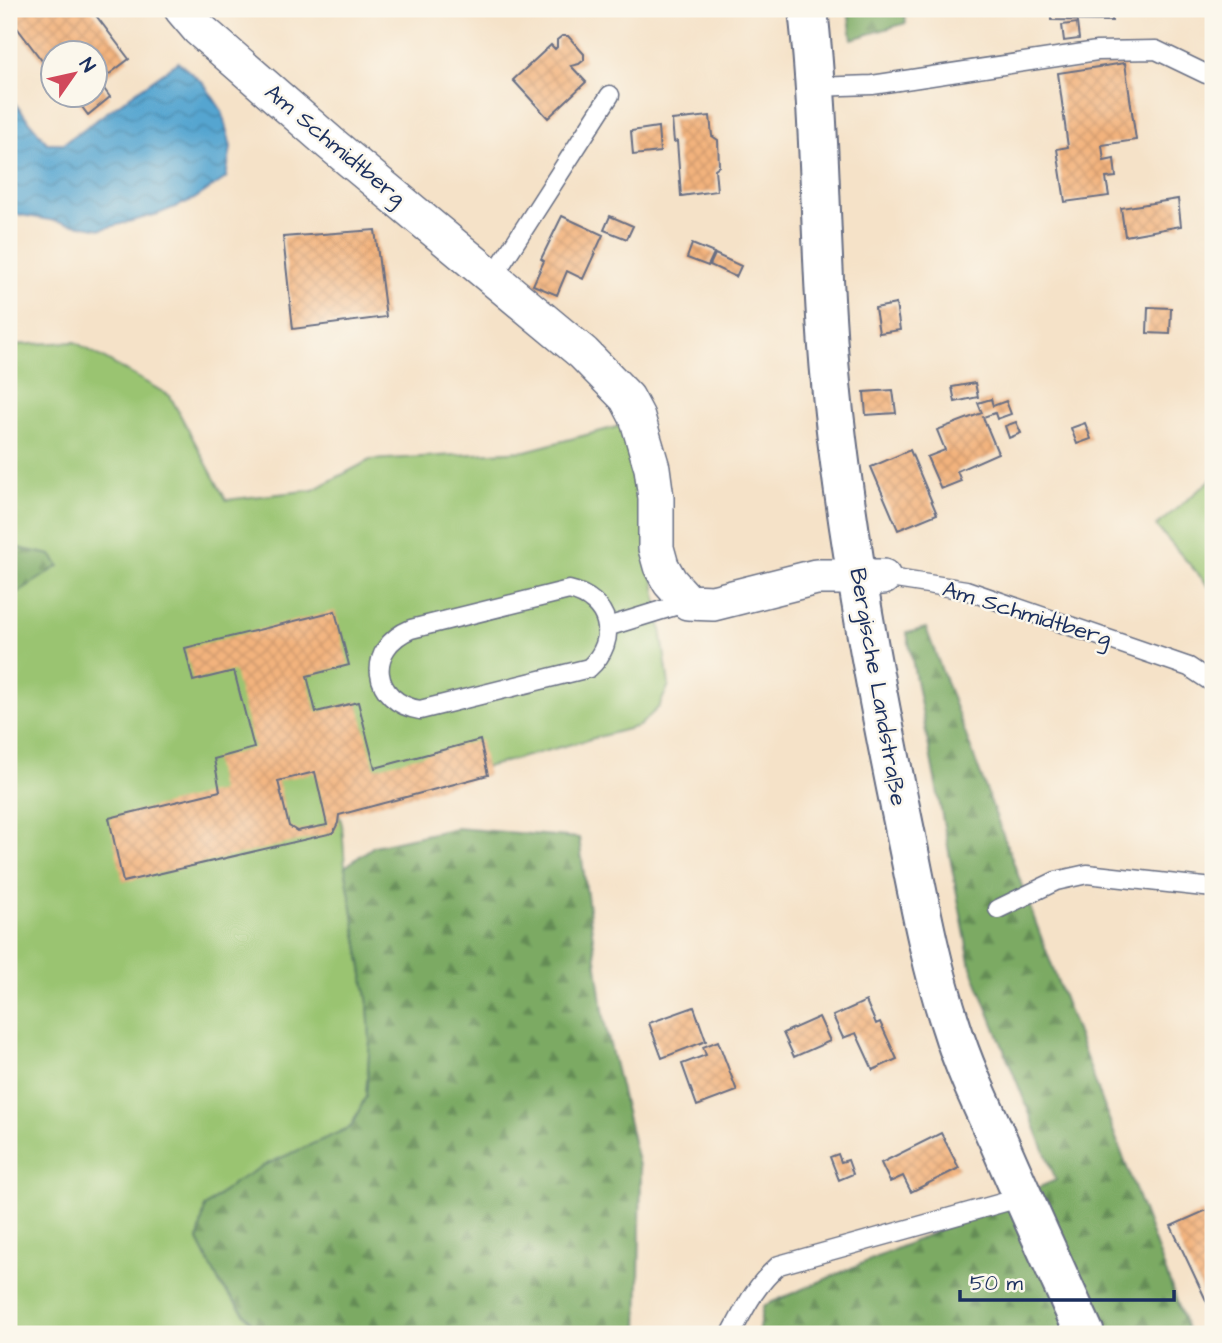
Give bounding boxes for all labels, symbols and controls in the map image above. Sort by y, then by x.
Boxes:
north arrow [38,38,108,108]
text: N [72,53,101,78]
street label: Am Schmidtberg [257,77,412,214]
street label: Bergische Landstraße [840,566,915,809]
street label: Am Schmidtberg [938,573,1115,656]
scale bar [960,1259,1173,1303]
text: 50 m [970,1269,1024,1298]

